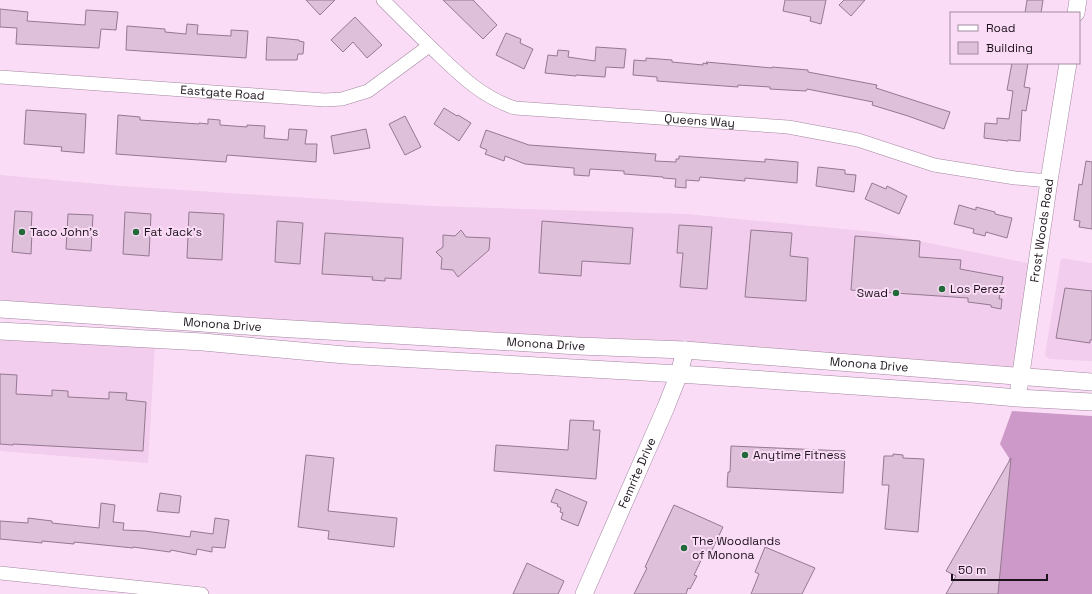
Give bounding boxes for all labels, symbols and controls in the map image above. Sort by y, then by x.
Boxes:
legend [950,12,1080,64]
text: Road [986,20,1015,36]
text: Building [986,40,1033,56]
street label: Eastgate Road [180,82,265,104]
street label: Queens Way [664,110,735,131]
street label: Frost Woods Road [1026,178,1057,284]
place label: Taco John's [30,224,98,240]
place label: Fat Jack's [144,224,202,240]
marker: Taco John's [17,227,27,237]
marker: Fat Jack's [131,227,141,237]
place label: Los Perez [950,281,1005,297]
marker: Los Perez [937,284,947,294]
place label: Swad [857,285,888,301]
marker: Swad [891,288,901,298]
street label: Monona Drive [183,314,262,335]
street label: Monona Drive [506,334,585,354]
street label: Monona Drive [829,353,909,376]
street label: Femrite Drive [614,435,660,511]
place label: Anytime Fitness [753,447,846,463]
marker: Anytime Fitness [740,450,750,460]
place label: The Woodlands of Monona [692,533,781,563]
marker: The Woodlands of Monona [679,543,689,553]
scale bar [952,556,1047,582]
text: 50 m [958,562,986,578]

